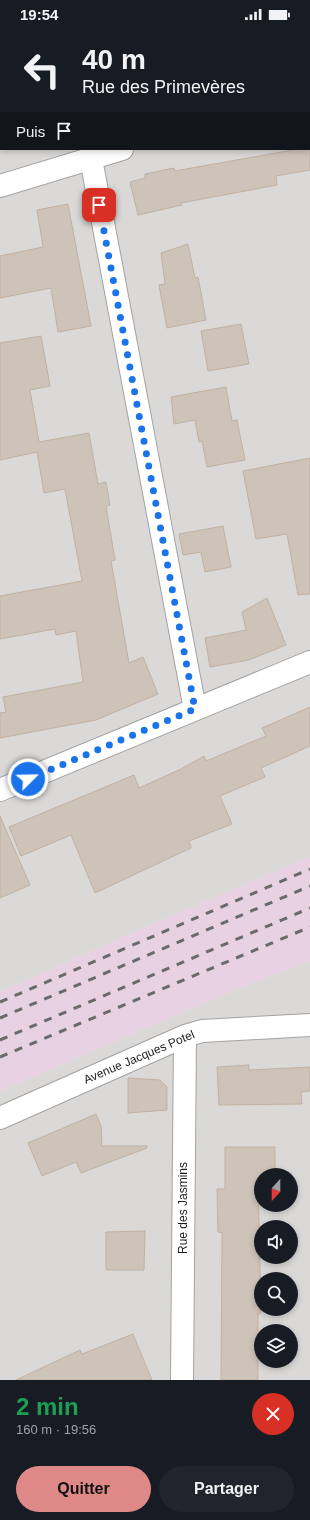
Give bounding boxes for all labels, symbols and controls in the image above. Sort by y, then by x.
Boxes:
text: 19:54 [20,6,58,23]
icon: left [16,44,68,96]
text: 40 m [82,44,146,75]
text: Rue des Primevères [82,77,245,97]
icon: arrive [53,120,75,142]
text: Puis [16,123,45,140]
pin [82,188,116,222]
icon: arrive [88,194,110,216]
position arrow [7,758,49,800]
street label: Avenue Jacques Potel [81,1027,197,1087]
street label: Rue des Jasmins [176,1162,190,1254]
north arrow [254,1168,298,1212]
map controls [254,1168,298,1368]
button: sound [254,1220,298,1264]
button: search [254,1272,298,1316]
button: layers [254,1324,298,1368]
text: 2 min [16,1393,79,1420]
button: close [252,1393,294,1435]
text: 160 m · 19:56 [16,1422,96,1437]
button: Quitter [16,1466,151,1512]
button: Partager [159,1466,294,1512]

